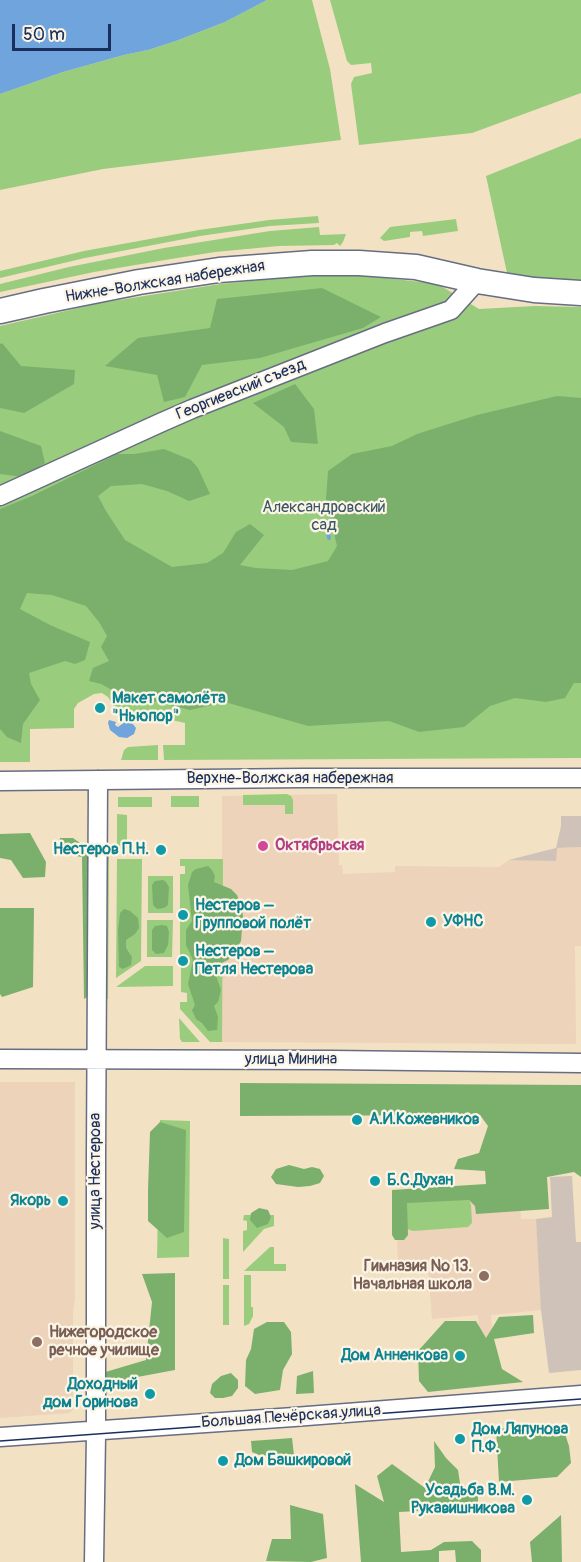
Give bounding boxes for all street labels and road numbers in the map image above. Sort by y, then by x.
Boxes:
street label: Нижне-Волжская набережная [64,257,266,307]
street label: Георгиевский съезд [173,355,309,425]
street label: Верхне-Волжская набережная [187,769,393,789]
street label: улица Минина [245,1050,337,1070]
street label: улица Нестерова [86,1113,106,1229]
street label: Большая Печёрская улица [200,1401,382,1433]

